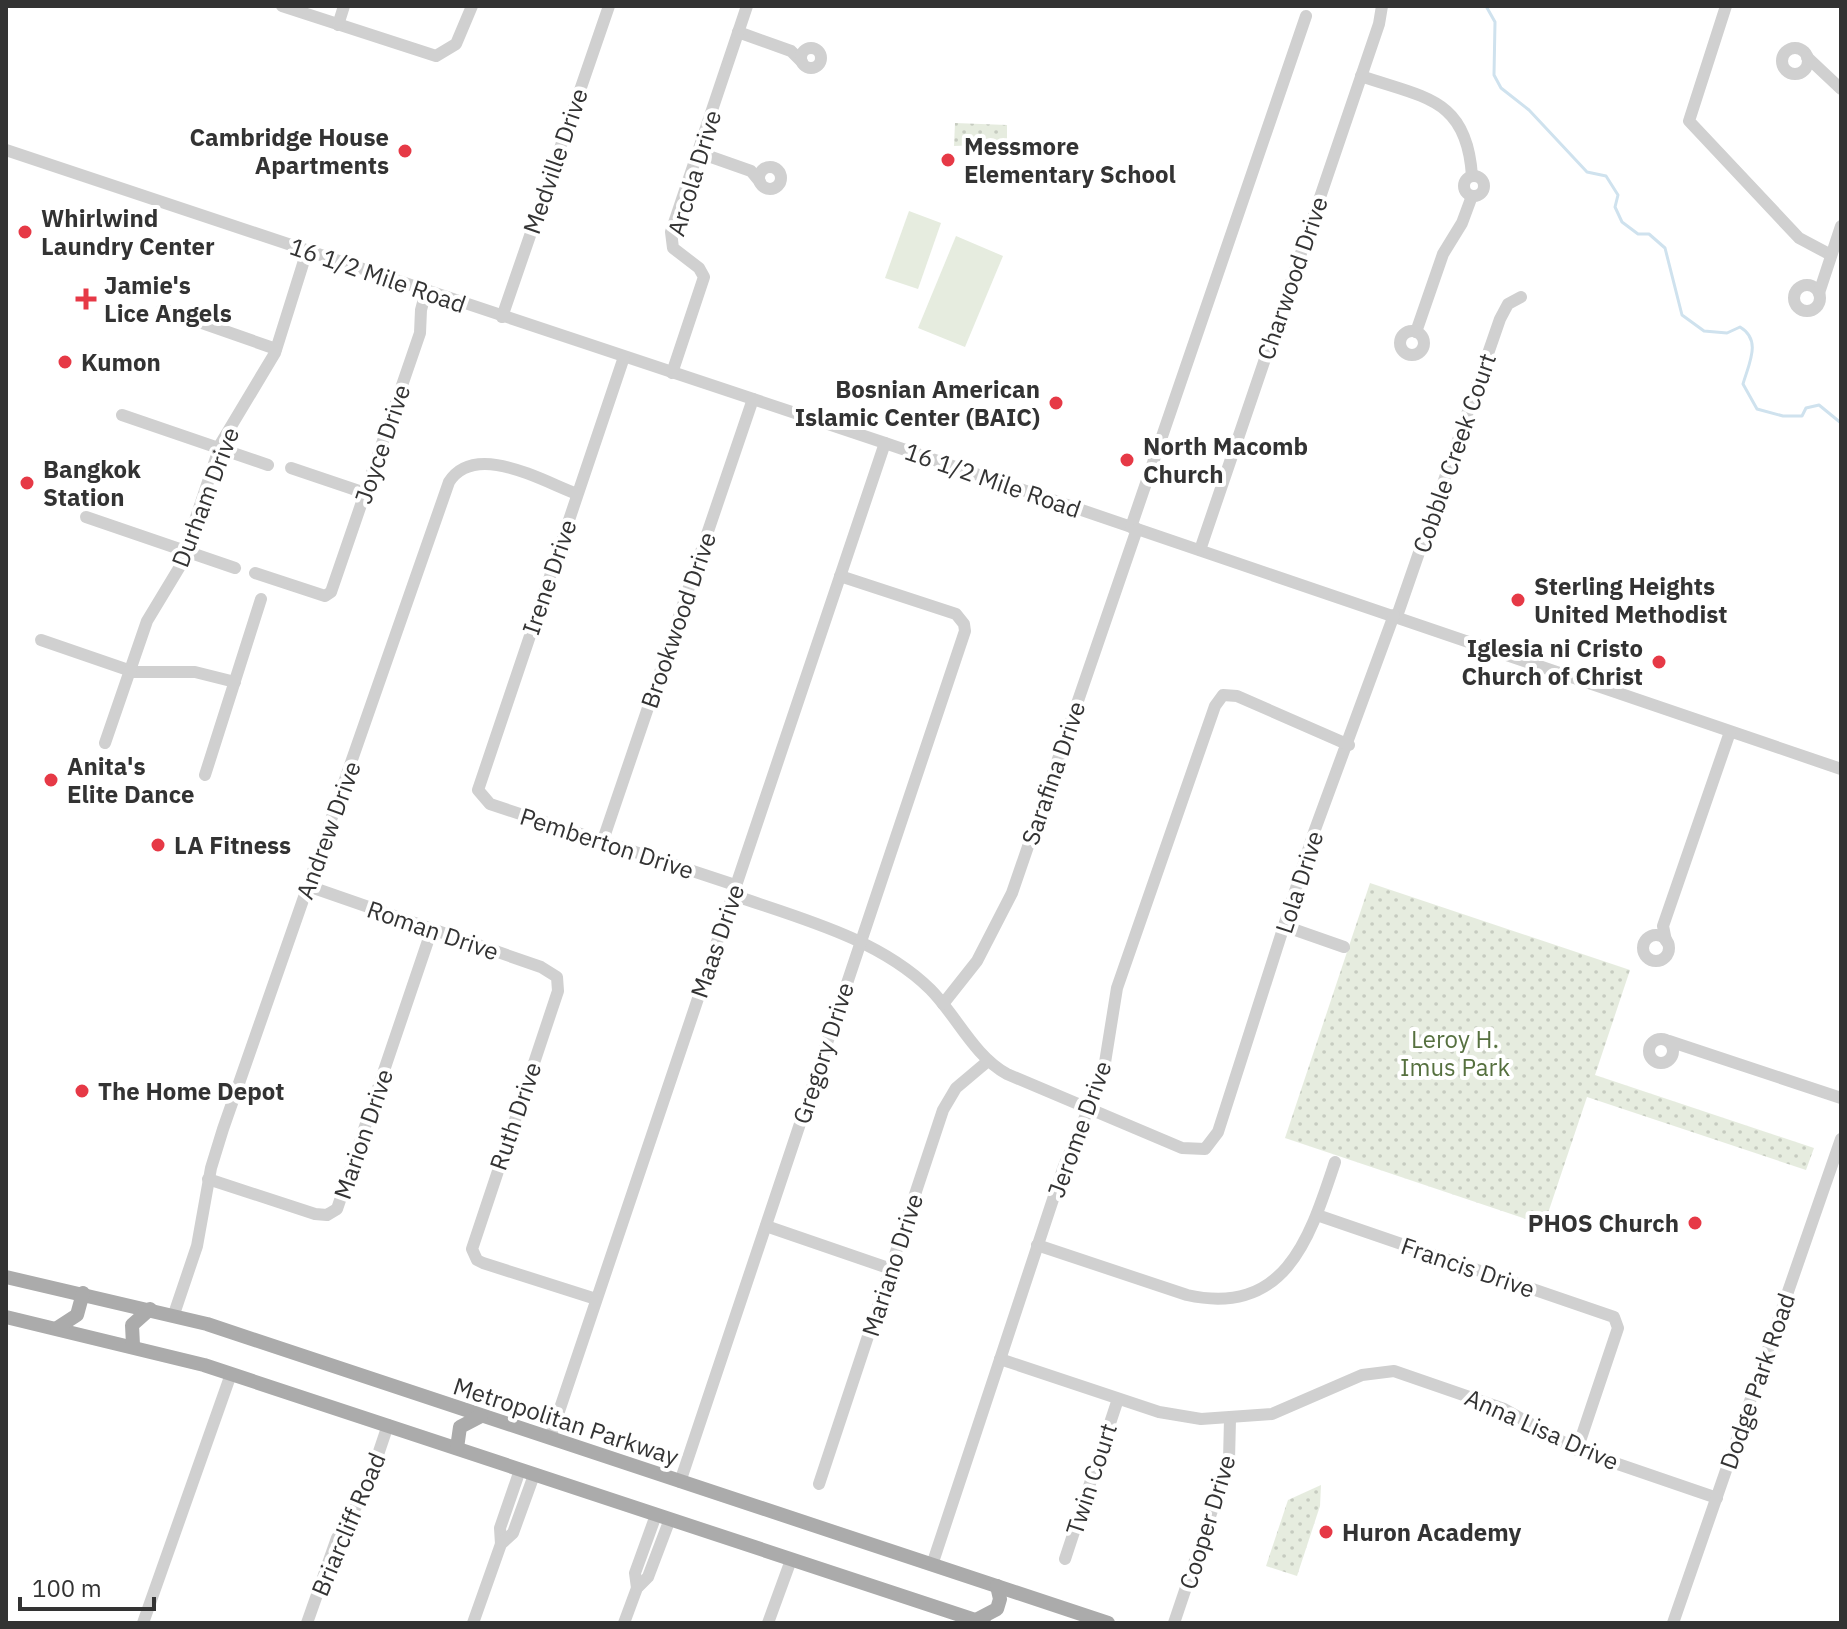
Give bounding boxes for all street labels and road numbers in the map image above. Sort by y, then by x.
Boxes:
street label: Medville Drive [515,84,595,238]
street label: Arcola Drive [660,106,728,240]
street label: Charwood Drive [1249,192,1335,364]
street label: 16 1/2 Mile Road [286,230,470,320]
street label: Cobble Creek Court [1405,349,1503,557]
street label: Joyce Drive [347,380,417,508]
street label: Durham Drive [164,423,246,571]
street label: 16 1/2 Mile Road [901,435,1085,525]
street label: Irene Drive [514,515,584,639]
street label: Brookwood Drive [633,528,723,712]
street label: Sarafina Drive [1013,697,1093,849]
street label: Andrew Drive [288,757,368,903]
street label: Pemberton Drive [516,800,698,886]
street label: Lola Drive [1267,827,1331,937]
street label: Maas Drive [683,880,751,1002]
street label: Roman Drive [363,893,503,967]
street label: Gregory Drive [785,978,861,1128]
street label: Jerome Drive [1040,1056,1118,1202]
street label: Ruth Drive [482,1058,548,1174]
street label: Marion Drive [326,1065,400,1203]
street label: Mariano Drive [854,1189,930,1341]
street label: Francis Drive [1397,1229,1539,1305]
street label: Dodge Park Road [1712,1289,1802,1473]
street label: Metropolitan Parkway [449,1369,683,1473]
street label: Anna Lisa Drive [1460,1381,1624,1477]
street label: Twin Court [1058,1419,1124,1539]
street label: Briarcliff Road [303,1447,393,1601]
street label: Cooper Drive [1171,1451,1243,1593]

